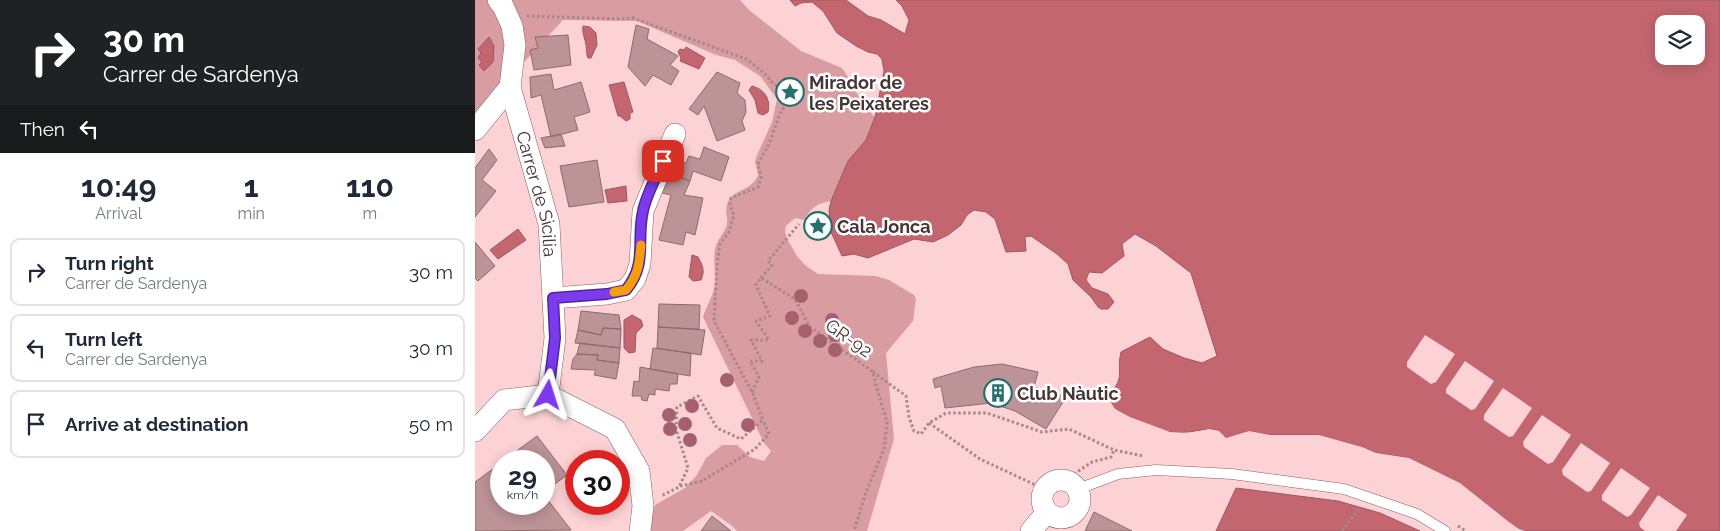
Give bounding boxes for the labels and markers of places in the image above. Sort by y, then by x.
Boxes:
place label: Mirador de les Peixateres [809,72,929,114]
place icon: Mirador de les Peixateres [775,77,805,107]
pin [642,140,684,182]
place icon: Cala Jonca [803,211,833,241]
place label: Cala Jonca [837,216,931,237]
building icon: Club Nàutic [983,378,1013,408]
place label: Club Nàutic [1017,383,1119,404]

